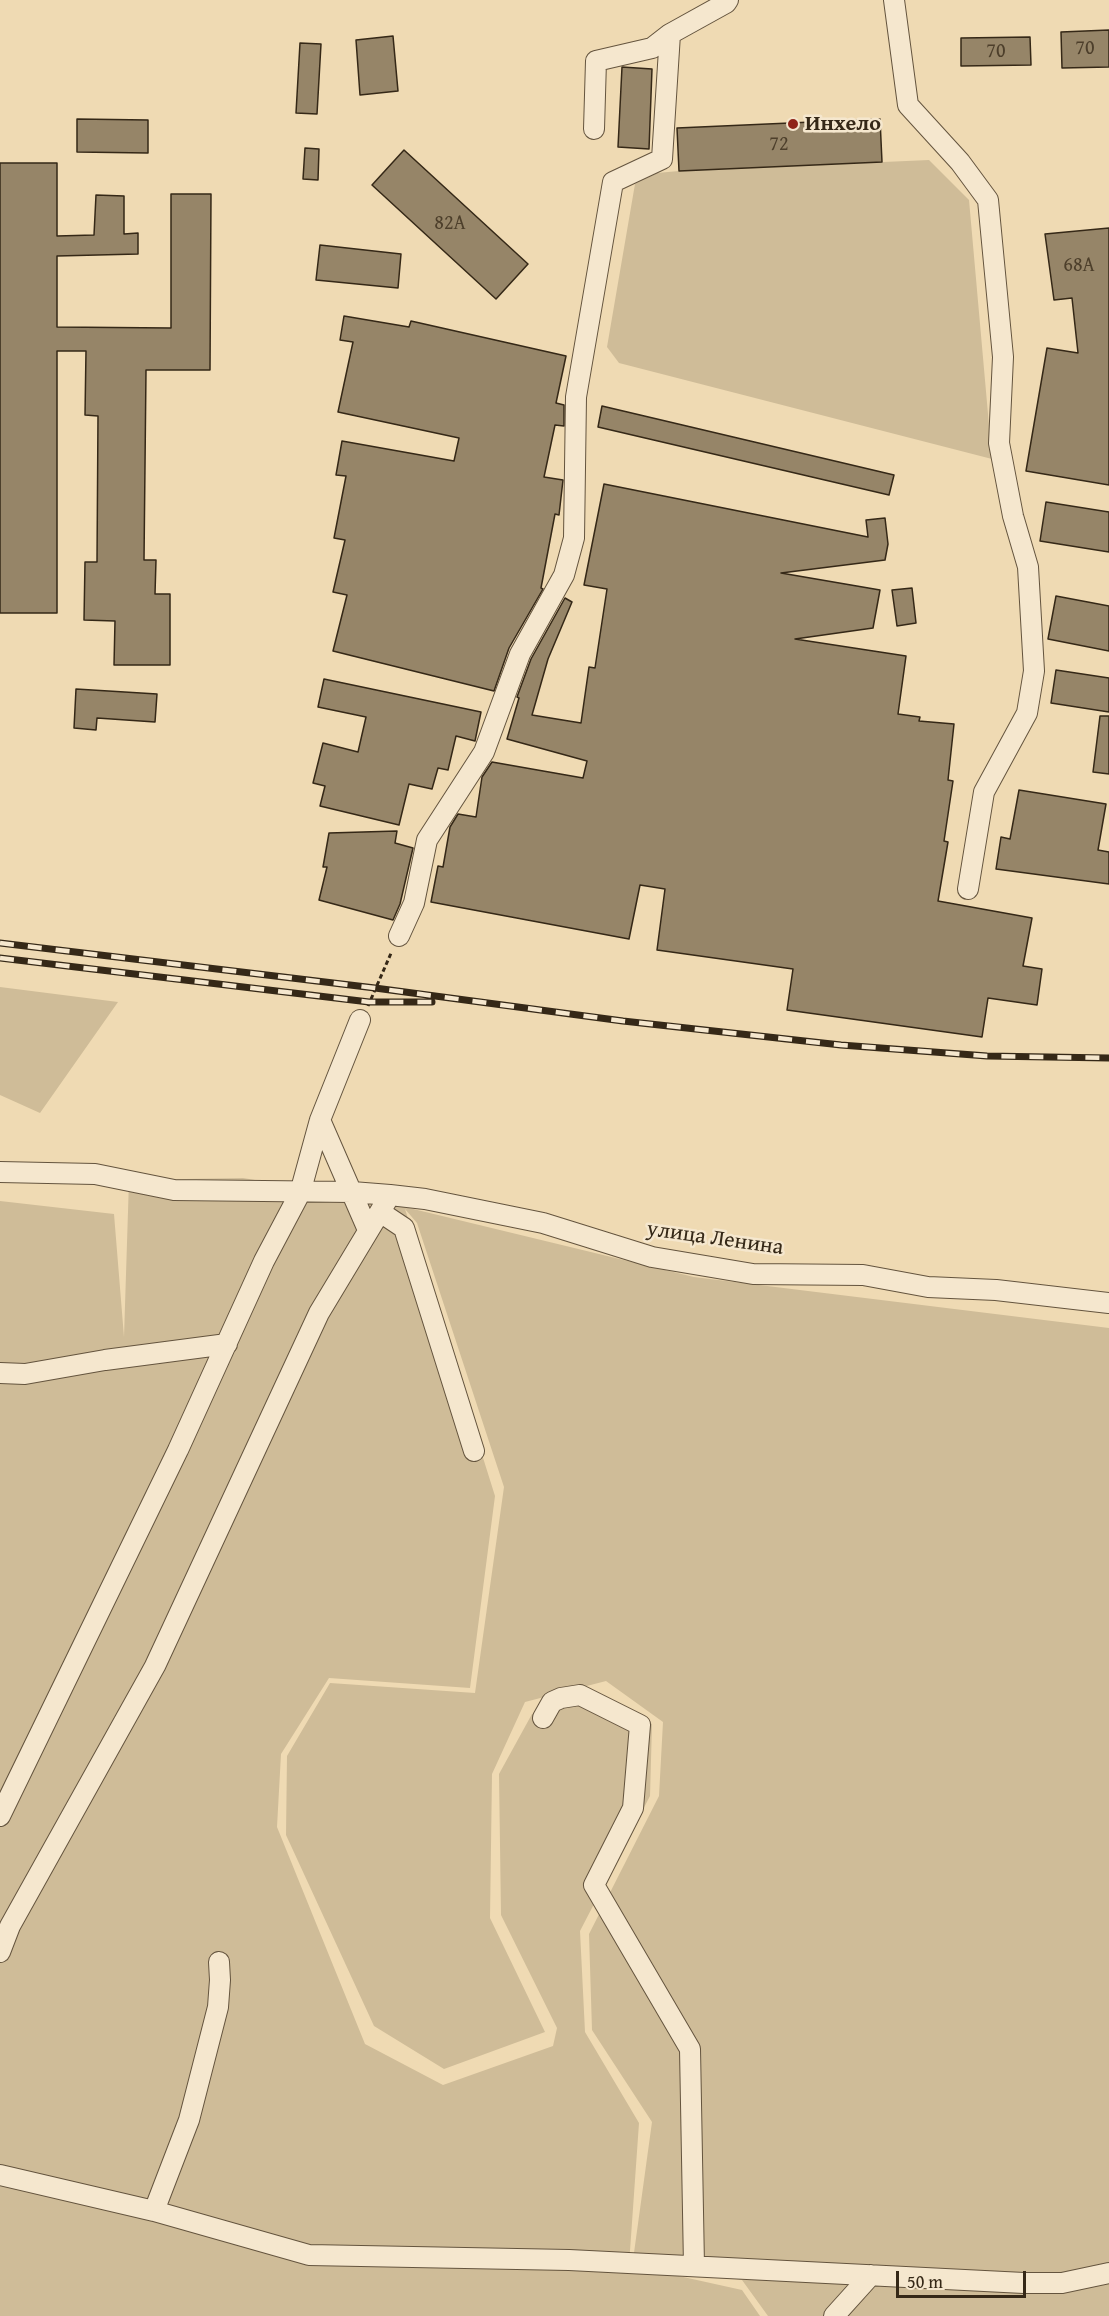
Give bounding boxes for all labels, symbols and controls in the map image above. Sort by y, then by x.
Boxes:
house number: 70 [1075,37,1095,61]
house number: 70 [986,40,1006,64]
place label: Инхело [805,111,881,137]
marker: Инхело [786,117,800,131]
house number: 72 [769,133,789,157]
house number: 82А [434,212,466,236]
house number: 68А [1063,254,1095,278]
street label: улица Ленина [645,1216,785,1262]
scale bar [899,2259,1030,2297]
text: 50 m [907,2268,943,2295]

